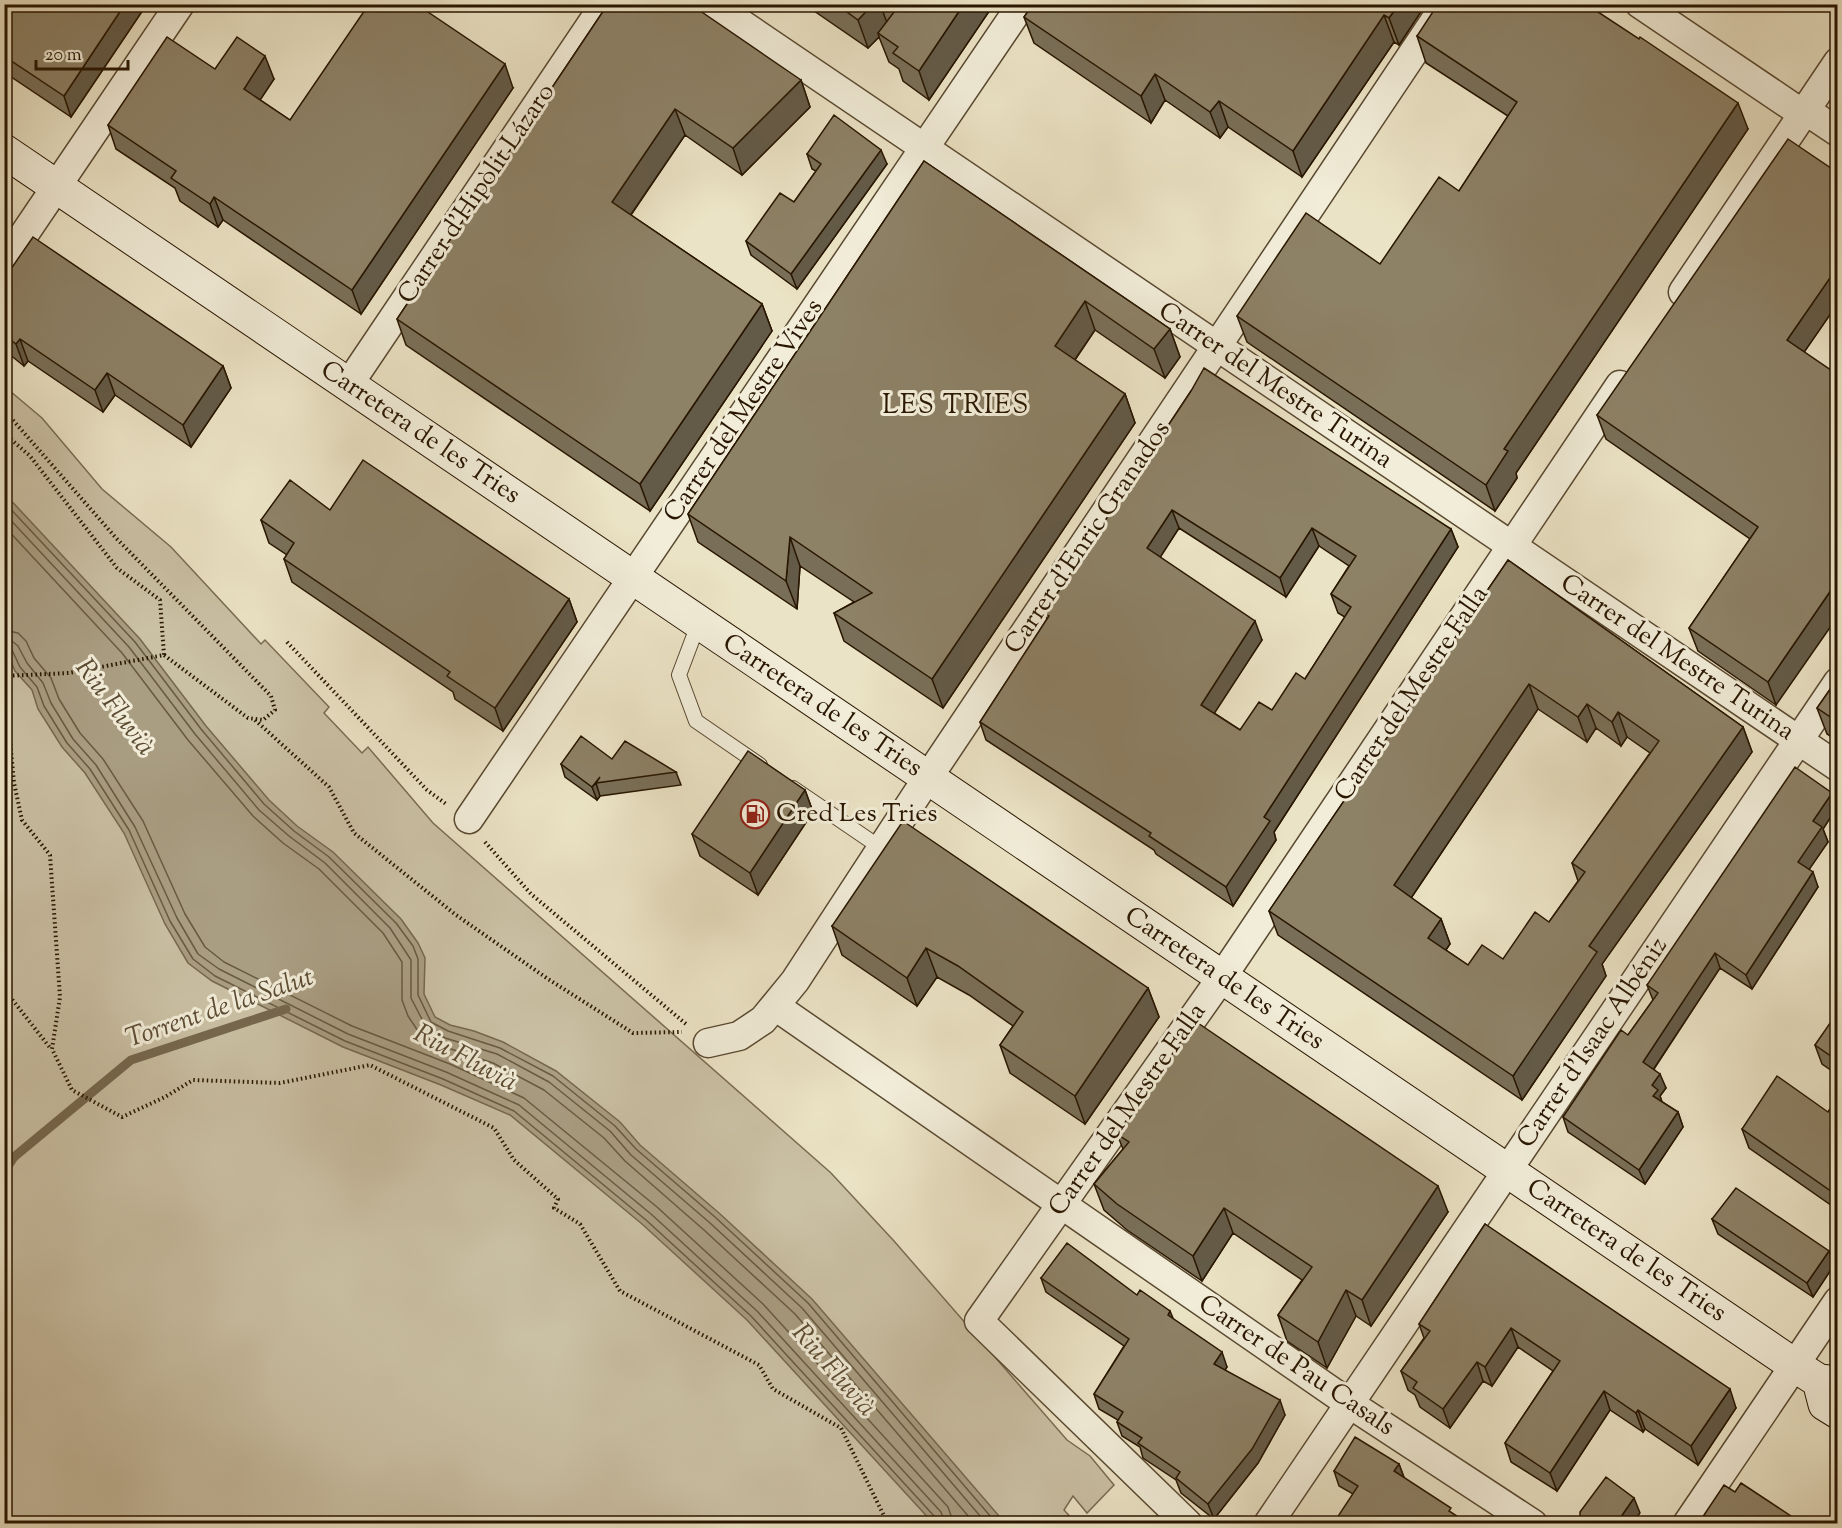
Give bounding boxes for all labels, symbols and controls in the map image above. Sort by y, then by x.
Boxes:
scale bar [36,33,128,71]
text: 20 m [45,43,82,69]
street label: Carrer d'Hipòlit Lázaro [389,76,565,312]
street label: Carrer del Mestre Vives [655,292,833,530]
street label: Carrer del Mestre Turina [1150,294,1400,478]
street label: Carretera de les Tries [313,352,527,514]
district label: LES TRIES [882,387,1030,426]
street label: Carrer d'Enric Granados [996,414,1180,662]
street label: Carrer del Mestre Turina [1552,566,1802,750]
street label: Carrer del Mestre Falla [1326,579,1498,809]
street label: Carretera de les Tries [715,625,929,787]
water label: Riu Fluvià [65,651,163,765]
place label: Cred Les Tries [776,796,938,833]
fuel station icon: Cred Les Tries [739,798,771,830]
street label: Carretera de les Tries [1117,898,1331,1060]
street label: Carrer d'Isaac Albéniz [1508,930,1678,1156]
water label: Torrent de la Salut [121,959,319,1059]
street label: Carrer del Mestre Falla [1040,996,1216,1224]
water label: Riu Fluvià [406,1015,524,1103]
street label: Carretera de les Tries [1519,1170,1733,1332]
street label: Carrer de Pau Casals [1190,1286,1402,1446]
water label: Riu Fluvià [781,1316,885,1426]

